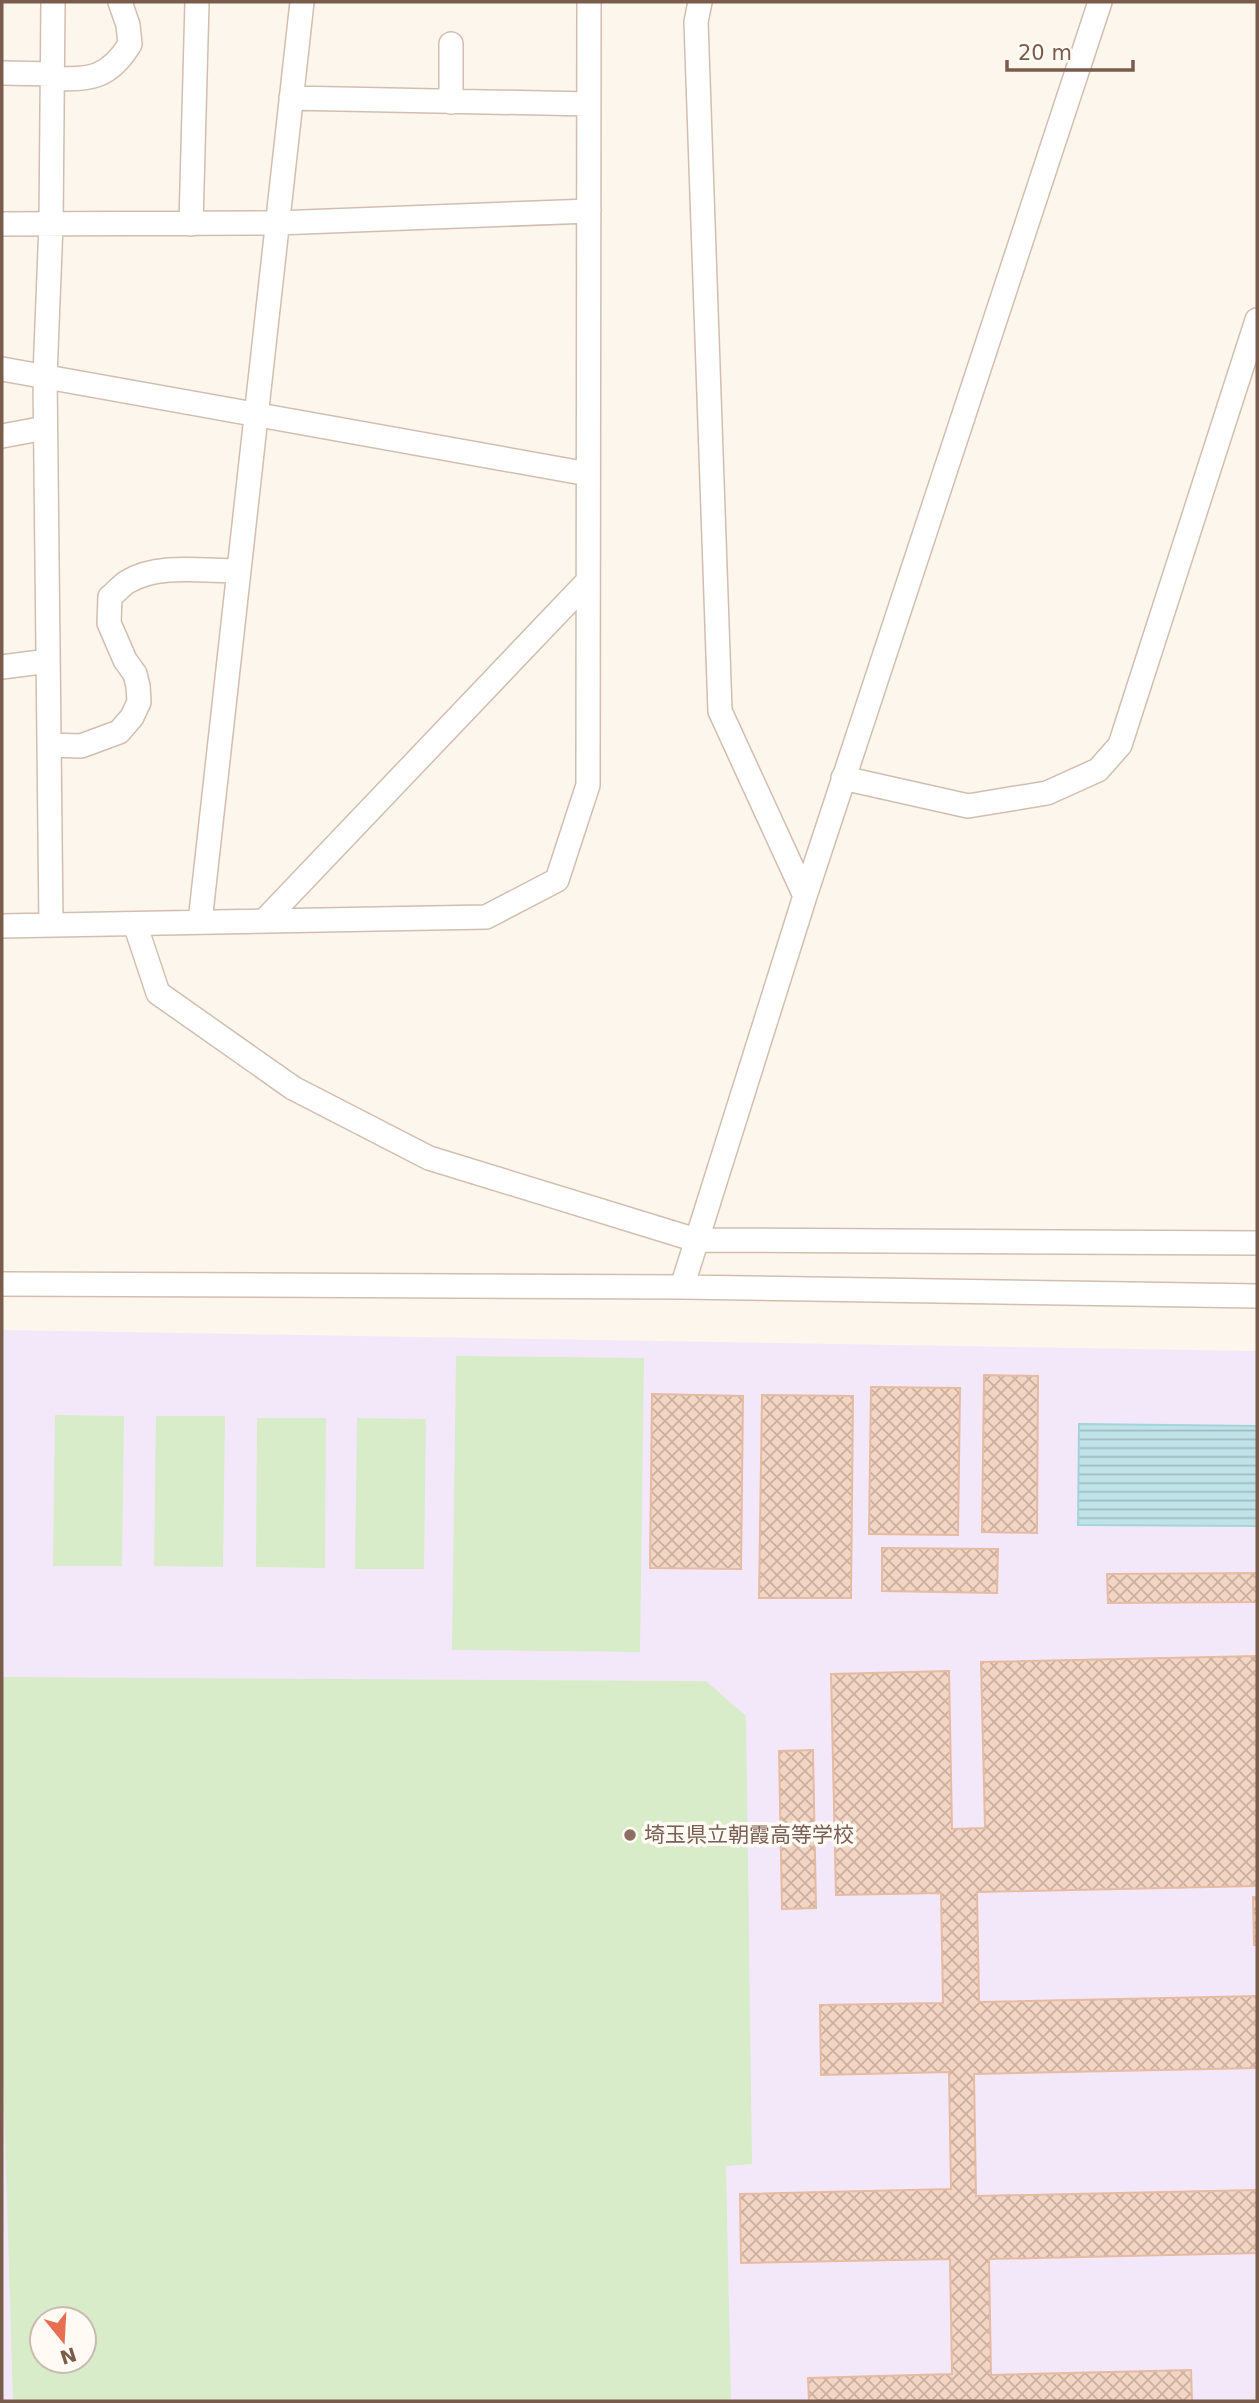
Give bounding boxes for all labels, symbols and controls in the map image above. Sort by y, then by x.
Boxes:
scale bar [1007,28,1133,72]
text: 20 m [1018,41,1072,65]
place label: 埼玉県立朝霞高等学校 [644,1823,854,1847]
marker: 埼玉県立朝霞高等学校 [622,1827,638,1843]
north arrow [28,2305,98,2375]
text: N [57,2343,79,2369]

